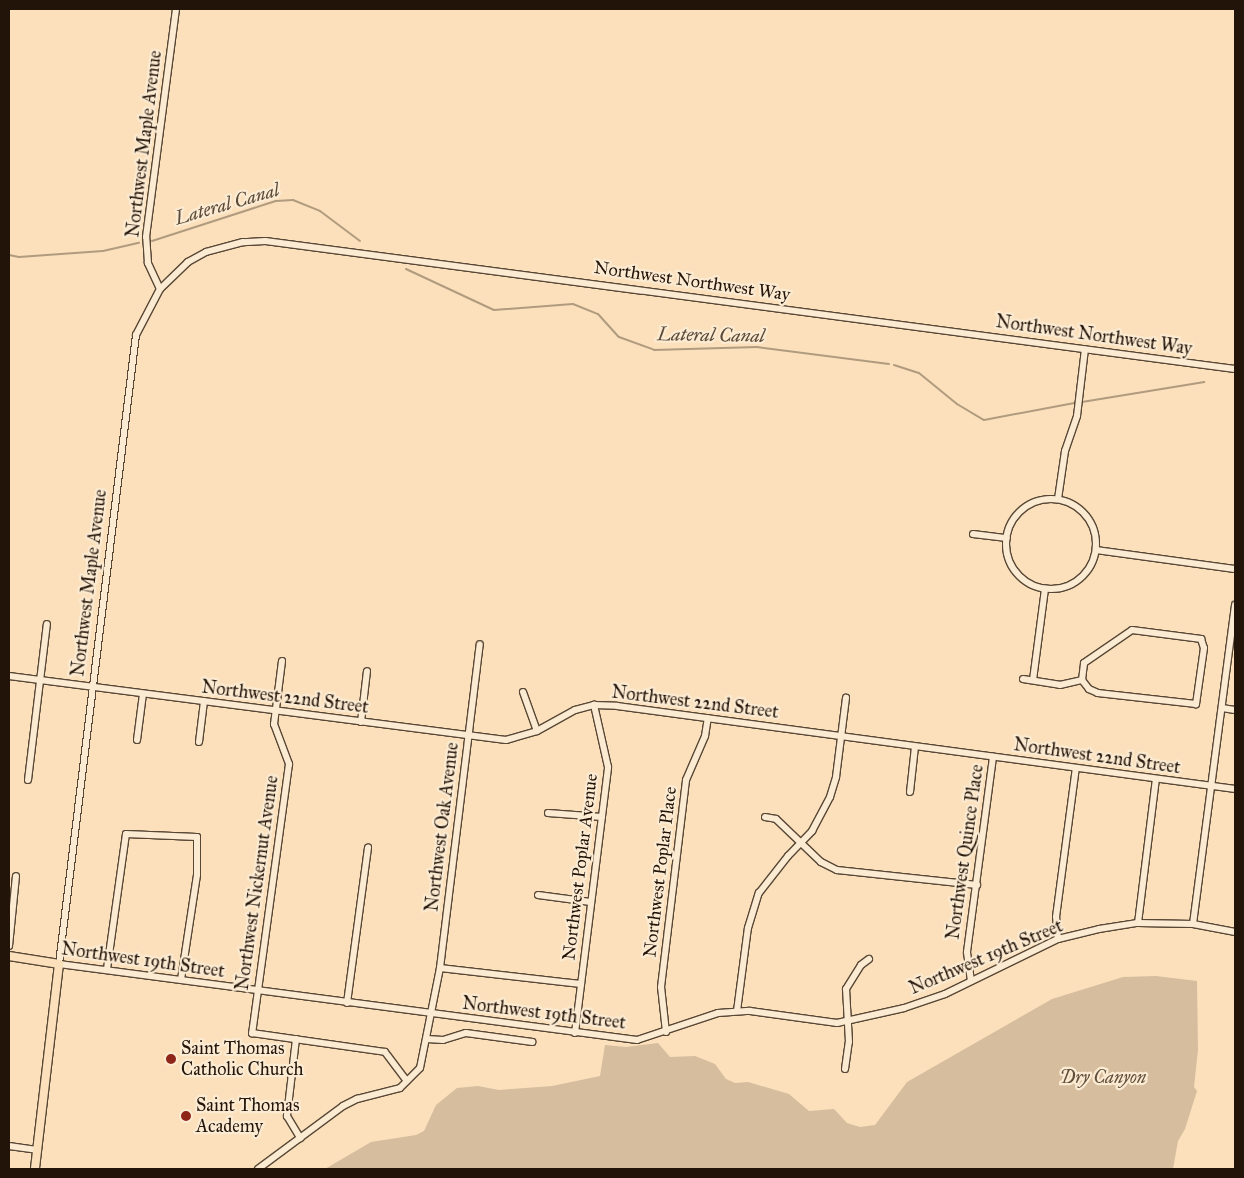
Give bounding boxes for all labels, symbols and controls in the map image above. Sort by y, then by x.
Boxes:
street label: Northwest Maple Avenue [122,49,166,239]
water label: Lateral Canal [172,178,282,230]
street label: Northwest Northwest Way [592,257,792,305]
street label: Northwest Northwest Way [994,311,1194,359]
water label: Lateral Canal [657,323,765,347]
street label: Northwest Maple Avenue [67,488,111,678]
street label: Northwest 22nd Street [200,676,370,718]
street label: Northwest 22nd Street [610,681,780,723]
street label: Northwest 22nd Street [1012,734,1182,778]
street label: Northwest Oak Avenue [421,741,463,913]
street label: Northwest Quince Place [942,763,988,941]
street label: Northwest Poplar Avenue [558,772,602,962]
street label: Northwest Nickernut Avenue [231,774,283,992]
street label: Northwest Poplar Place [639,785,681,959]
street label: Northwest 19th Street [906,915,1066,999]
street label: Northwest 19th Street [60,938,226,982]
street label: Northwest 19th Street [461,992,627,1034]
place label: Saint Thomas Catholic Church [181,1038,304,1080]
marker: Saint Thomas Catholic Church [165,1053,177,1065]
park label: Dry Canyon [1060,1066,1146,1088]
place label: Saint Thomas Academy [196,1095,300,1138]
marker: Saint Thomas Academy [180,1110,192,1122]

